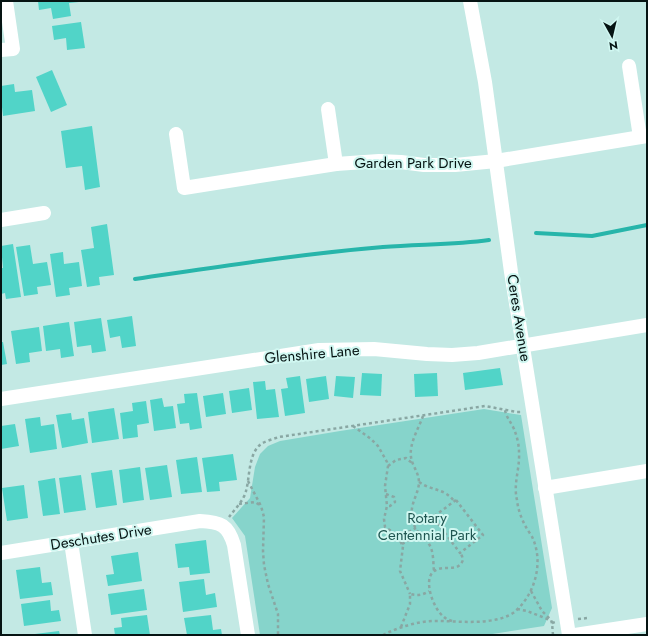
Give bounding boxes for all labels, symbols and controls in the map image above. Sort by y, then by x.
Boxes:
north arrow [592,16,632,56]
text: N [608,37,619,54]
street label: Garden Park Drive [354,152,472,174]
street label: Ceres Avenue [501,273,537,363]
street label: Glenshire Lane [264,339,361,369]
park label: Rotary Centennial Park [378,507,477,546]
street label: Deschutes Drive [49,518,153,556]

